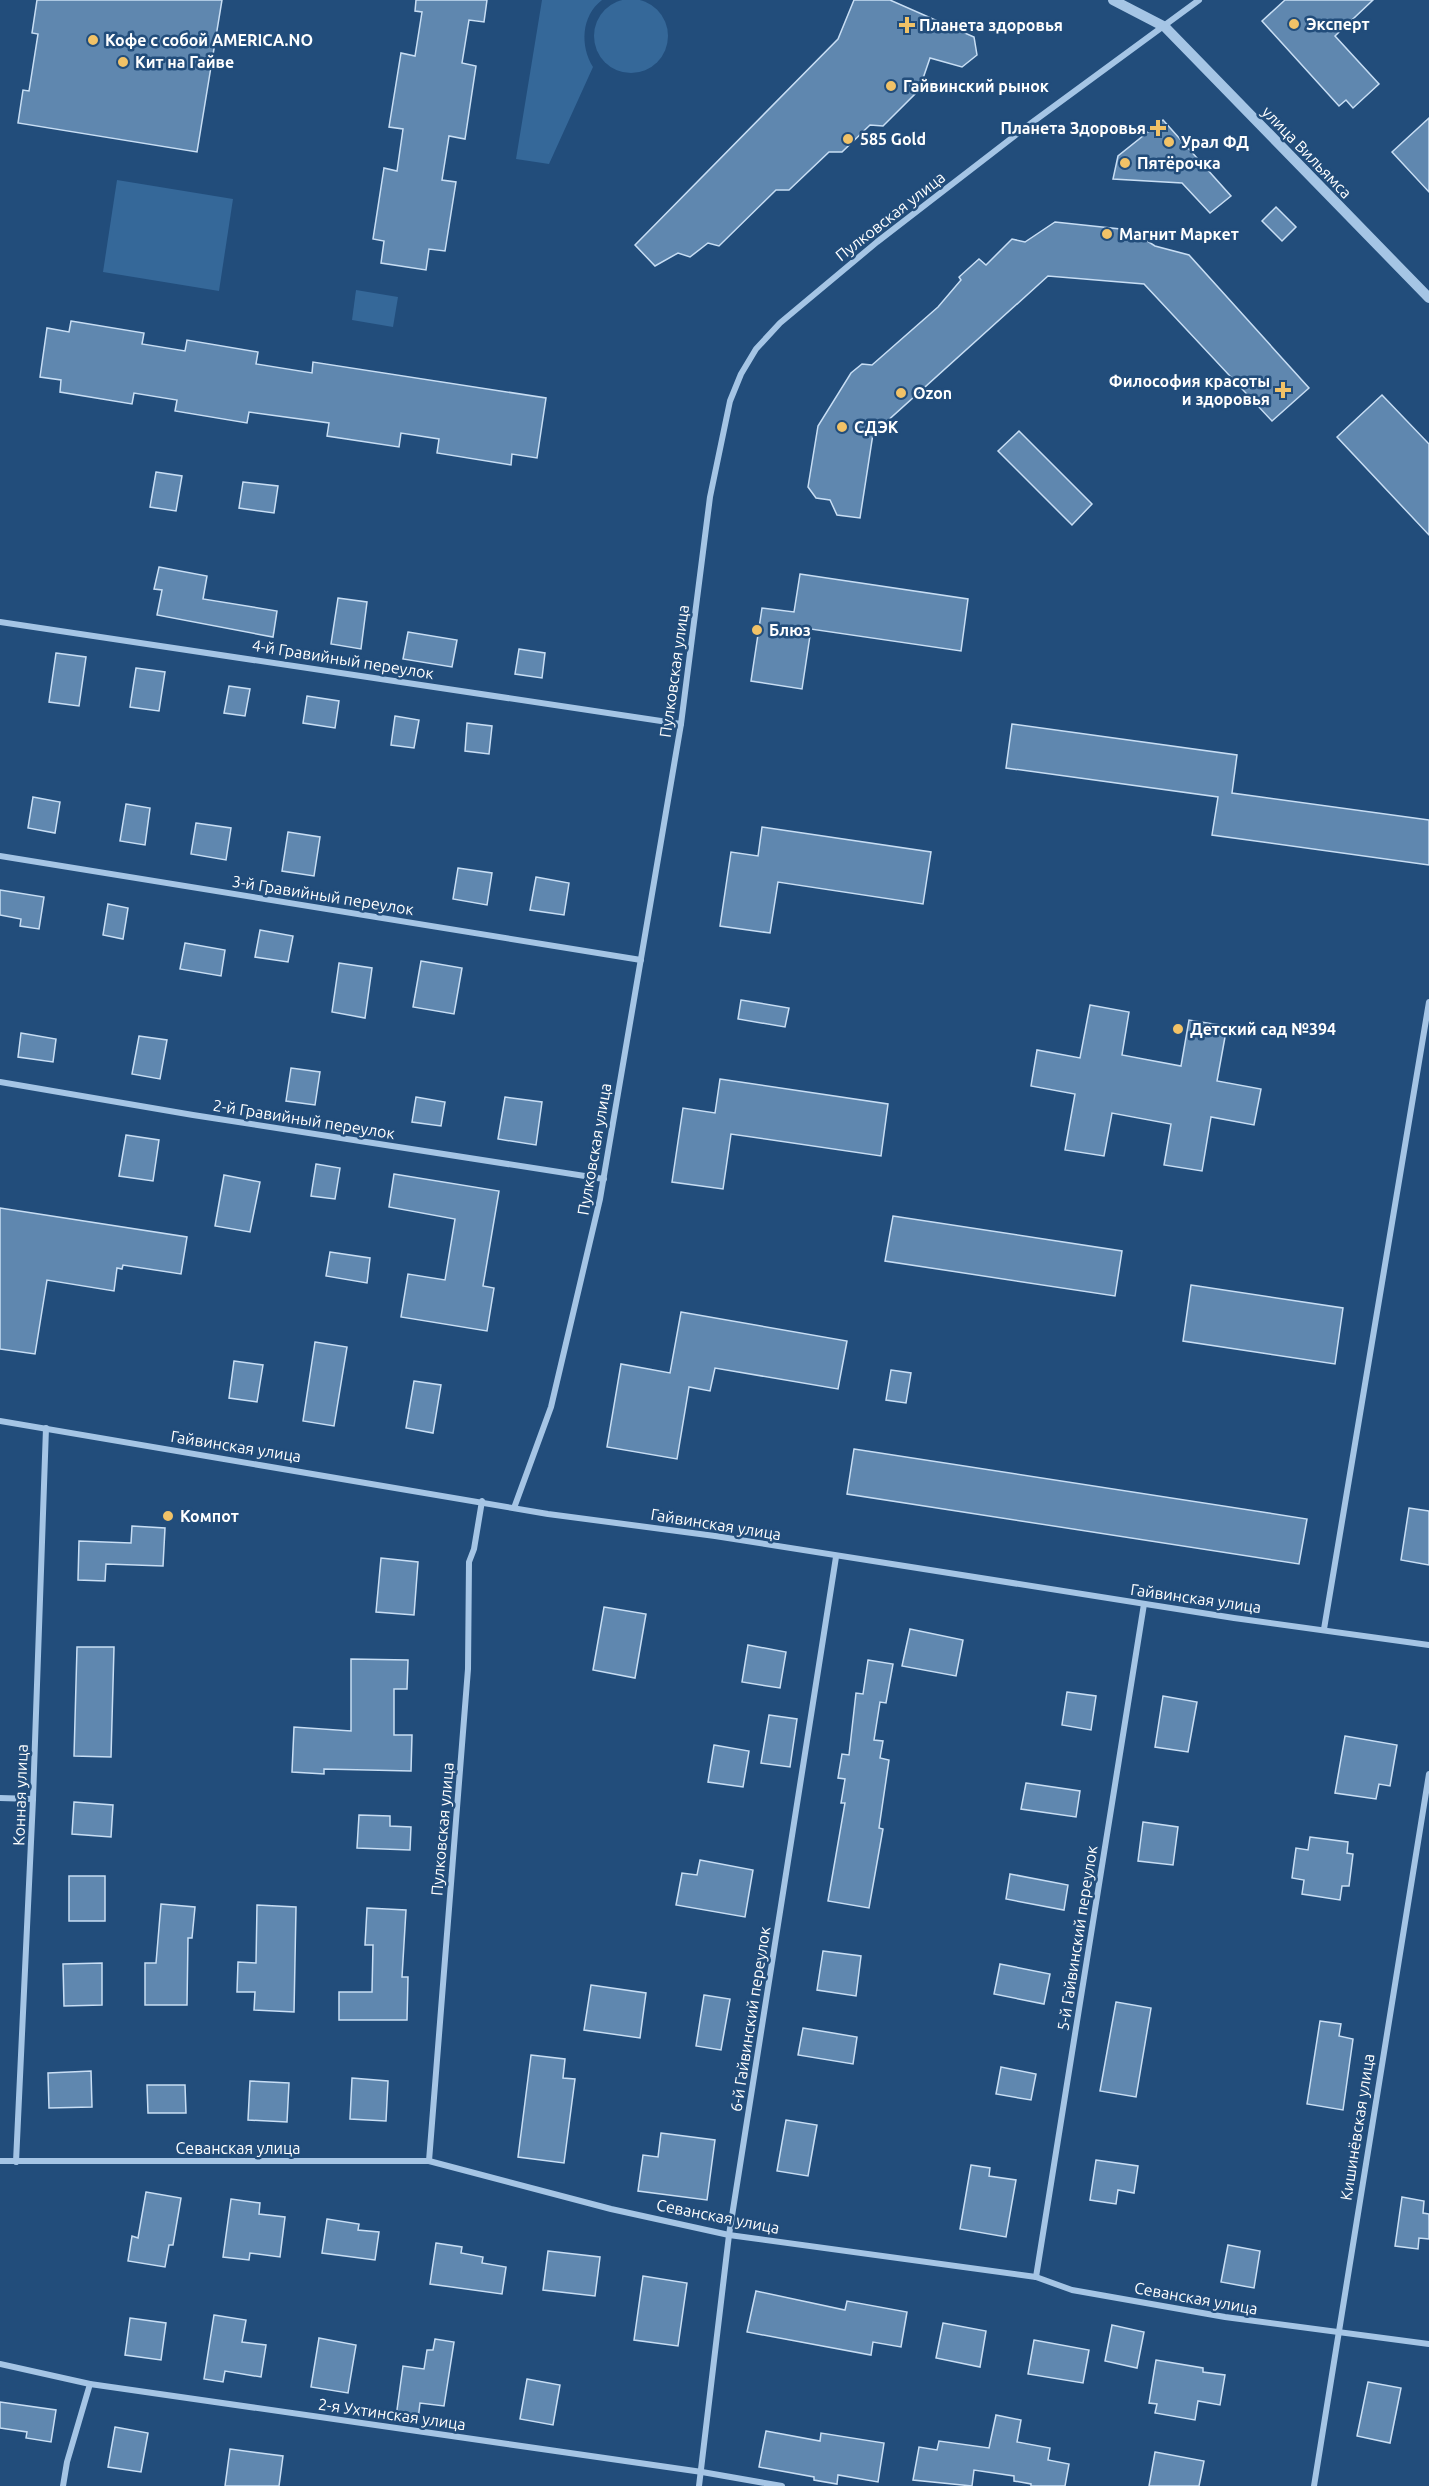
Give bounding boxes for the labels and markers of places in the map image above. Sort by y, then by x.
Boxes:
place label: Эксперт [1306,15,1370,33]
place label: Планета здоровья [919,16,1063,34]
marker: Эксперт [1287,17,1301,31]
marker: Планета здоровья [900,18,914,32]
place label: Кофе с собой AMERICA.NO [105,31,313,49]
marker: Кофе с собой AMERICA.NO [86,33,100,47]
place label: Кит на Гайве [135,53,234,71]
marker: Кит на Гайве [116,55,130,69]
place label: Гайвинский рынок [903,77,1049,95]
marker: Гайвинский рынок [884,79,898,93]
place label: Планета Здоровья [1000,119,1146,137]
marker: Планета Здоровья [1151,121,1165,135]
place label: 585 Gold [860,130,926,148]
marker: 585 Gold [841,132,855,146]
place label: Урал ФД [1181,133,1249,151]
marker: Урал ФД [1162,135,1176,149]
place label: Пятёрочка [1137,154,1221,172]
marker: Пятёрочка [1118,156,1132,170]
place label: Магнит Маркет [1119,225,1239,243]
marker: Магнит Маркет [1100,227,1114,241]
place label: Философия красоты и здоровья [1109,372,1270,408]
marker: Философия красоты и здоровья [1274,381,1292,399]
place label: Ozon [913,384,952,402]
marker: Ozon [894,386,908,400]
place label: СДЭК [854,418,899,436]
marker: СДЭК [835,420,849,434]
place label: Блюз [769,621,811,639]
marker: Блюз [750,623,764,637]
place label: Детский сад №394 [1190,1020,1336,1038]
marker: Детский сад №394 [1171,1022,1185,1036]
place label: Компот [180,1507,239,1525]
marker: Компот [161,1509,175,1523]

